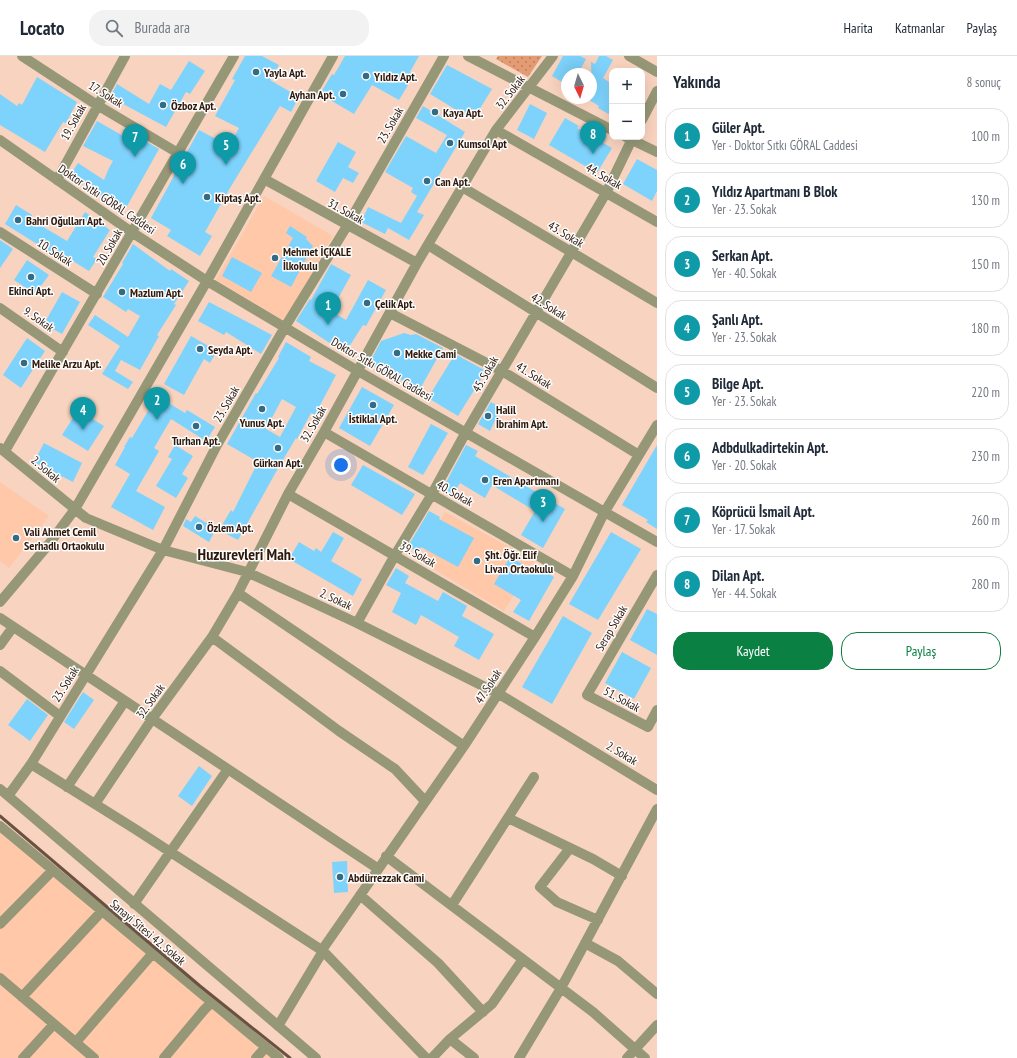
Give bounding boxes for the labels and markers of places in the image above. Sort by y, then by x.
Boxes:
place label: Yayla Apt. [263,65,307,80]
marker: Yayla Apt. [251,67,261,77]
place label: Yıldız Apt. [373,69,418,84]
marker: Yıldız Apt. [361,71,371,81]
place label: Ayhan Apt. [289,87,335,102]
marker: Ayhan Apt. [338,89,348,99]
place label: Özboz Apt. [171,98,217,113]
marker: Özboz Apt. [158,100,168,110]
place label: Kaya Apt. [443,105,484,120]
marker: Kaya Apt. [430,107,440,117]
pin: 8 [580,121,606,154]
pin: 7 [122,124,148,157]
pin: 5 [213,132,239,165]
place label: Kumsol Apt [458,136,507,151]
marker: Kumsol Apt [445,138,455,148]
pin: 6 [170,151,196,184]
place label: Can Apt. [435,174,471,189]
marker: Can Apt. [422,176,432,186]
place label: Kiptaş Apt. [215,190,262,205]
marker: Kiptaş Apt. [202,192,212,202]
place label: Bahri Oğulları Apt. [26,213,105,228]
marker: Bahri Oğulları Apt. [13,215,23,225]
place label: Mehmet İÇKALE İlkokulu [283,244,351,273]
marker: Mehmet İÇKALE İlkokulu [270,253,280,263]
marker: Ekinci Apt. [26,272,36,282]
place label: Ekinci Apt. [9,283,54,298]
place label: Mazlum Apt. [130,285,184,300]
marker: Mazlum Apt. [117,287,127,297]
pin: 1 [315,292,341,325]
place label: Çelik Apt. [375,296,415,311]
marker: Çelik Apt. [362,298,372,308]
place label: Seyda Apt. [208,342,253,357]
marker: Seyda Apt. [195,344,205,354]
place label: Mekke Cami [405,346,457,361]
marker: Mekke Cami [392,348,402,358]
place label: Melike Arzu Apt. [32,356,102,371]
marker: Melike Arzu Apt. [19,358,29,368]
pin: 2 [144,387,170,420]
pin: 4 [70,397,96,430]
marker: İstiklal Apt. [368,400,378,410]
place label: Halil İbrahim Apt. [496,402,549,431]
marker: Yunus Apt. [257,404,267,414]
place label: İstiklal Apt. [349,411,398,426]
marker: Halil İbrahim Apt. [483,411,493,421]
place label: Yunus Apt. [239,415,285,430]
marker: Turhan Apt. [191,421,201,431]
place label: Turhan Apt. [172,433,221,448]
marker: Gürkan Apt. [273,443,283,453]
place label: Gürkan Apt. [253,455,303,470]
place label: Eren Apartmanı [493,473,559,488]
marker: Eren Apartmanı [480,475,490,485]
pin: 3 [530,489,556,522]
place label: Özlem Apt. [207,520,254,535]
marker: Özlem Apt. [194,522,204,532]
place label: Vali Ahmet Cemil Serhadlı Ortaokulu [23,524,104,553]
marker: Vali Ahmet Cemil Serhadlı Ortaokulu [11,533,21,543]
place label: Şht. Öğr. Elif Livan Ortaokulu [485,547,553,576]
marker: Şht. Öğr. Elif Livan Ortaokulu [472,556,482,566]
place label: Abdürrezzak Cami [347,870,425,885]
marker: Abdürrezzak Cami [335,872,345,882]

